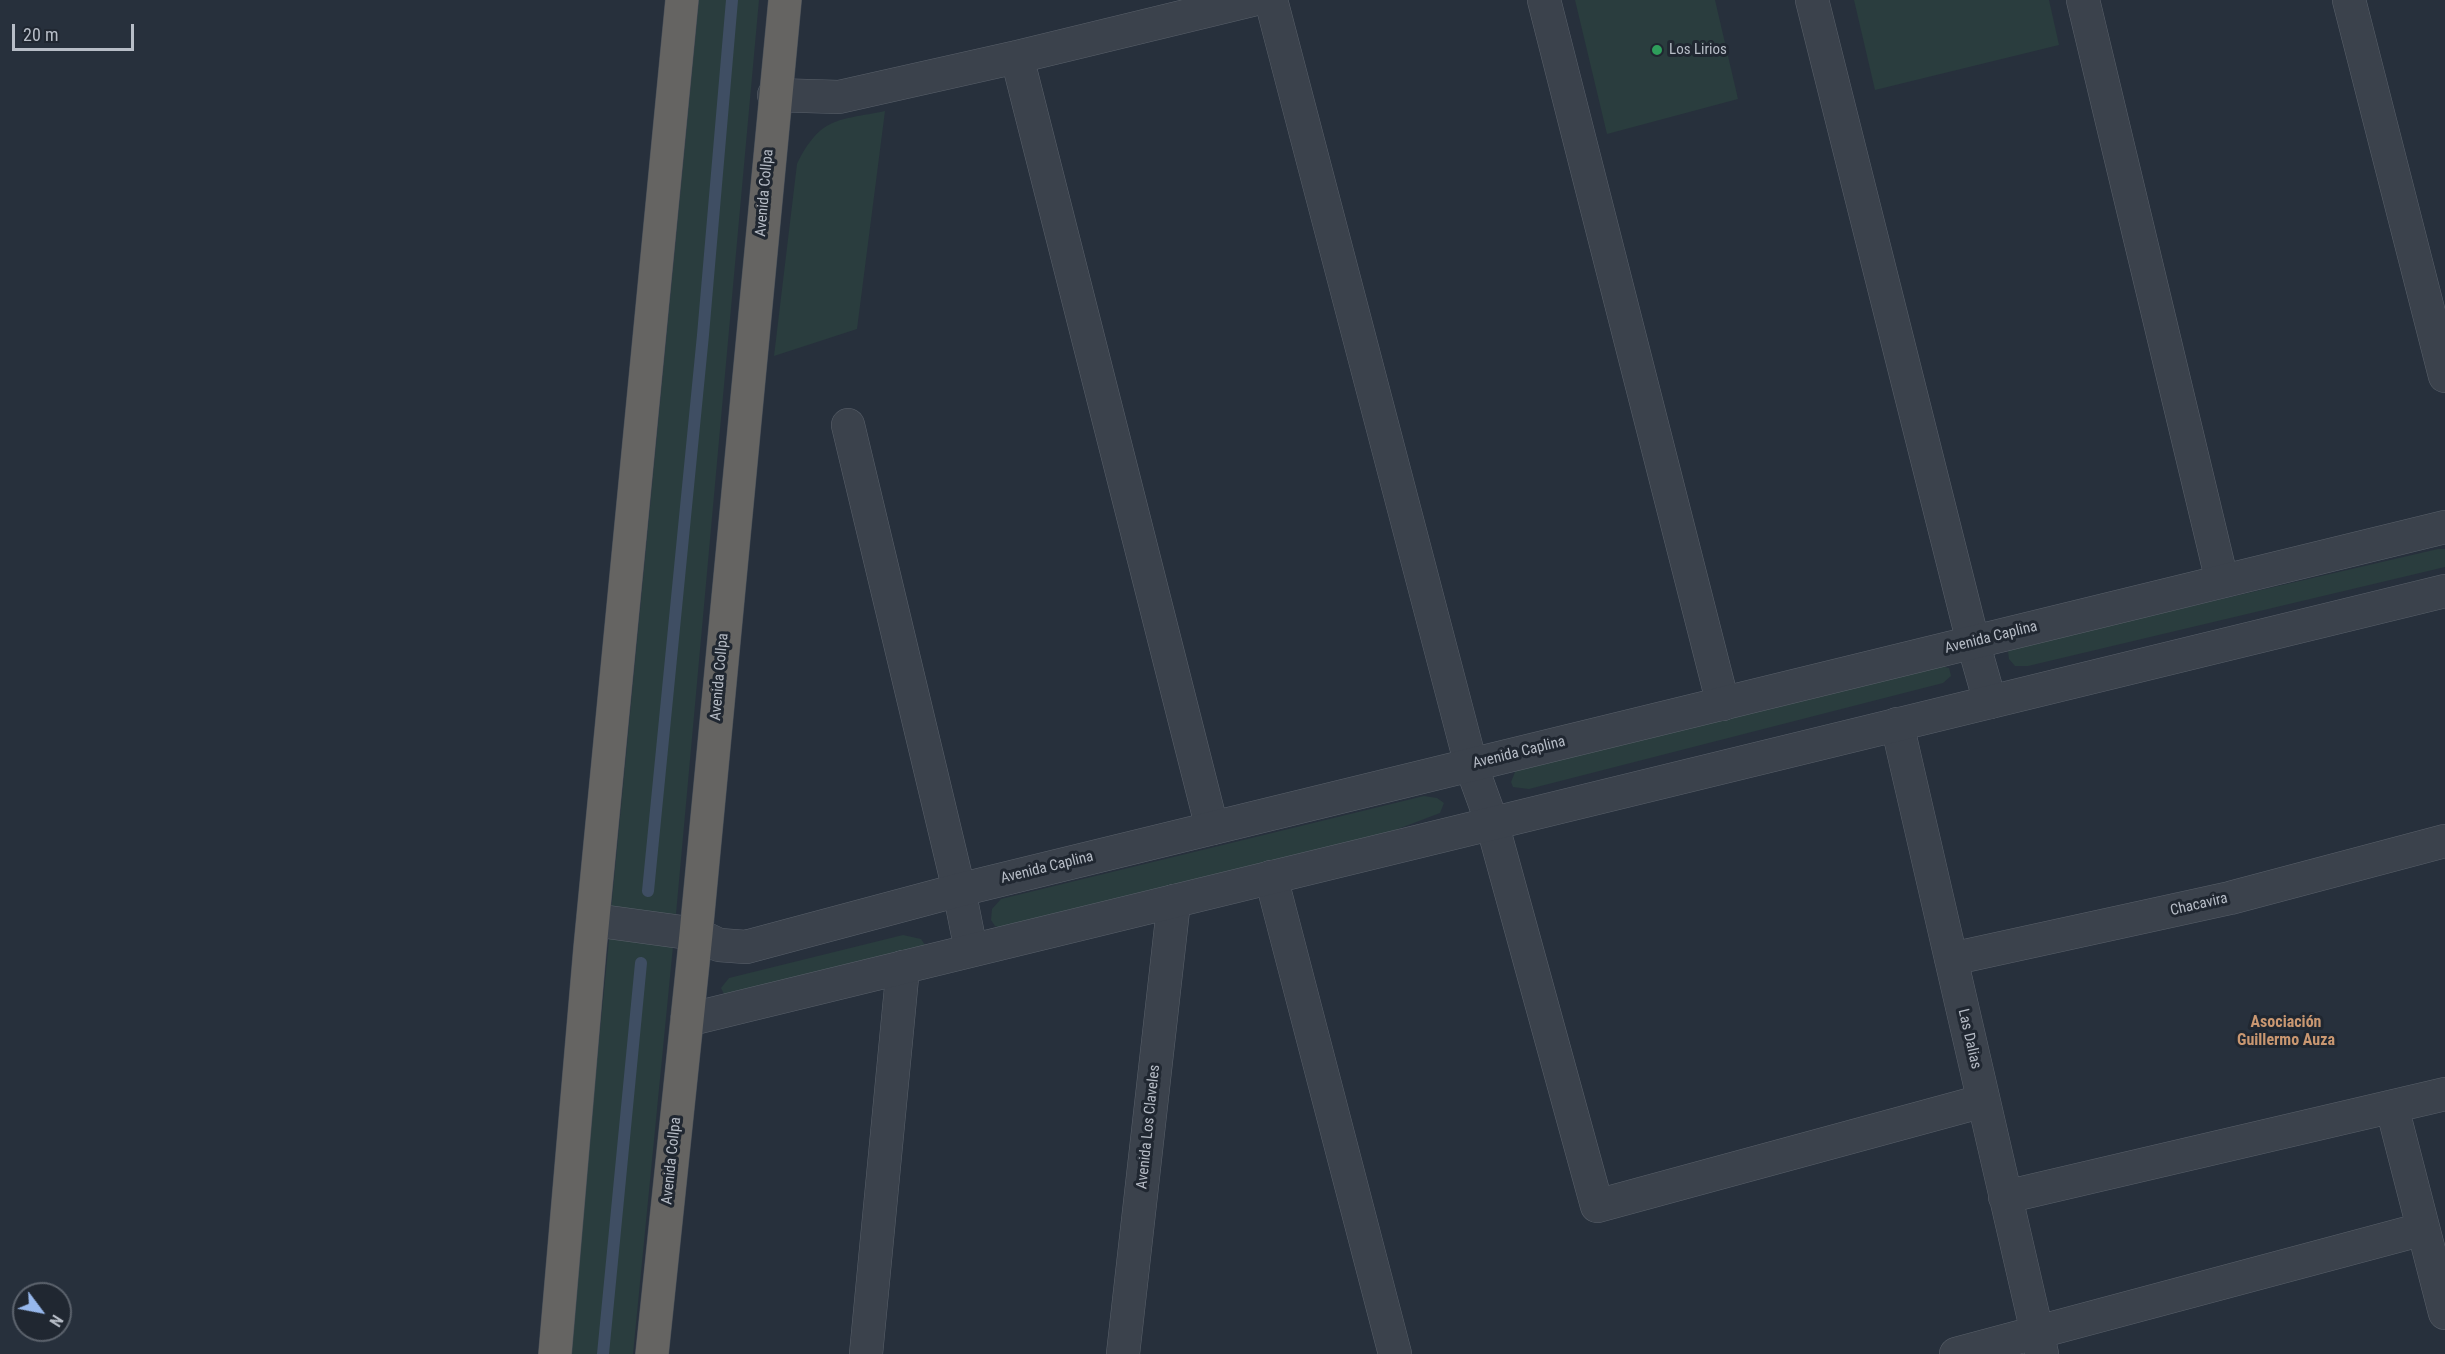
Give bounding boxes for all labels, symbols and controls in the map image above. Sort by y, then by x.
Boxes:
scale bar [15,12,136,50]
text: 20 m [23,24,58,45]
place label: Los Lirios [1669,41,1727,59]
marker: Los Lirios [1650,43,1664,57]
street label: Avenida Collpa [752,148,778,238]
street label: Avenida Caplina [1943,618,2039,658]
street label: Avenida Collpa [707,632,733,722]
street label: Avenida Caplina [1471,733,1567,773]
street label: Avenida Caplina [999,848,1095,888]
street label: Chacavira [2169,890,2229,920]
street label: Las Dalias [1953,1007,1985,1071]
district label: Asociación Guillermo Auza [2237,1013,2335,1051]
street label: Avenida Los Claveles [1134,1064,1164,1190]
street label: Avenida Collpa [658,1116,686,1206]
north arrow [12,1282,72,1342]
text: N [45,1312,67,1330]

